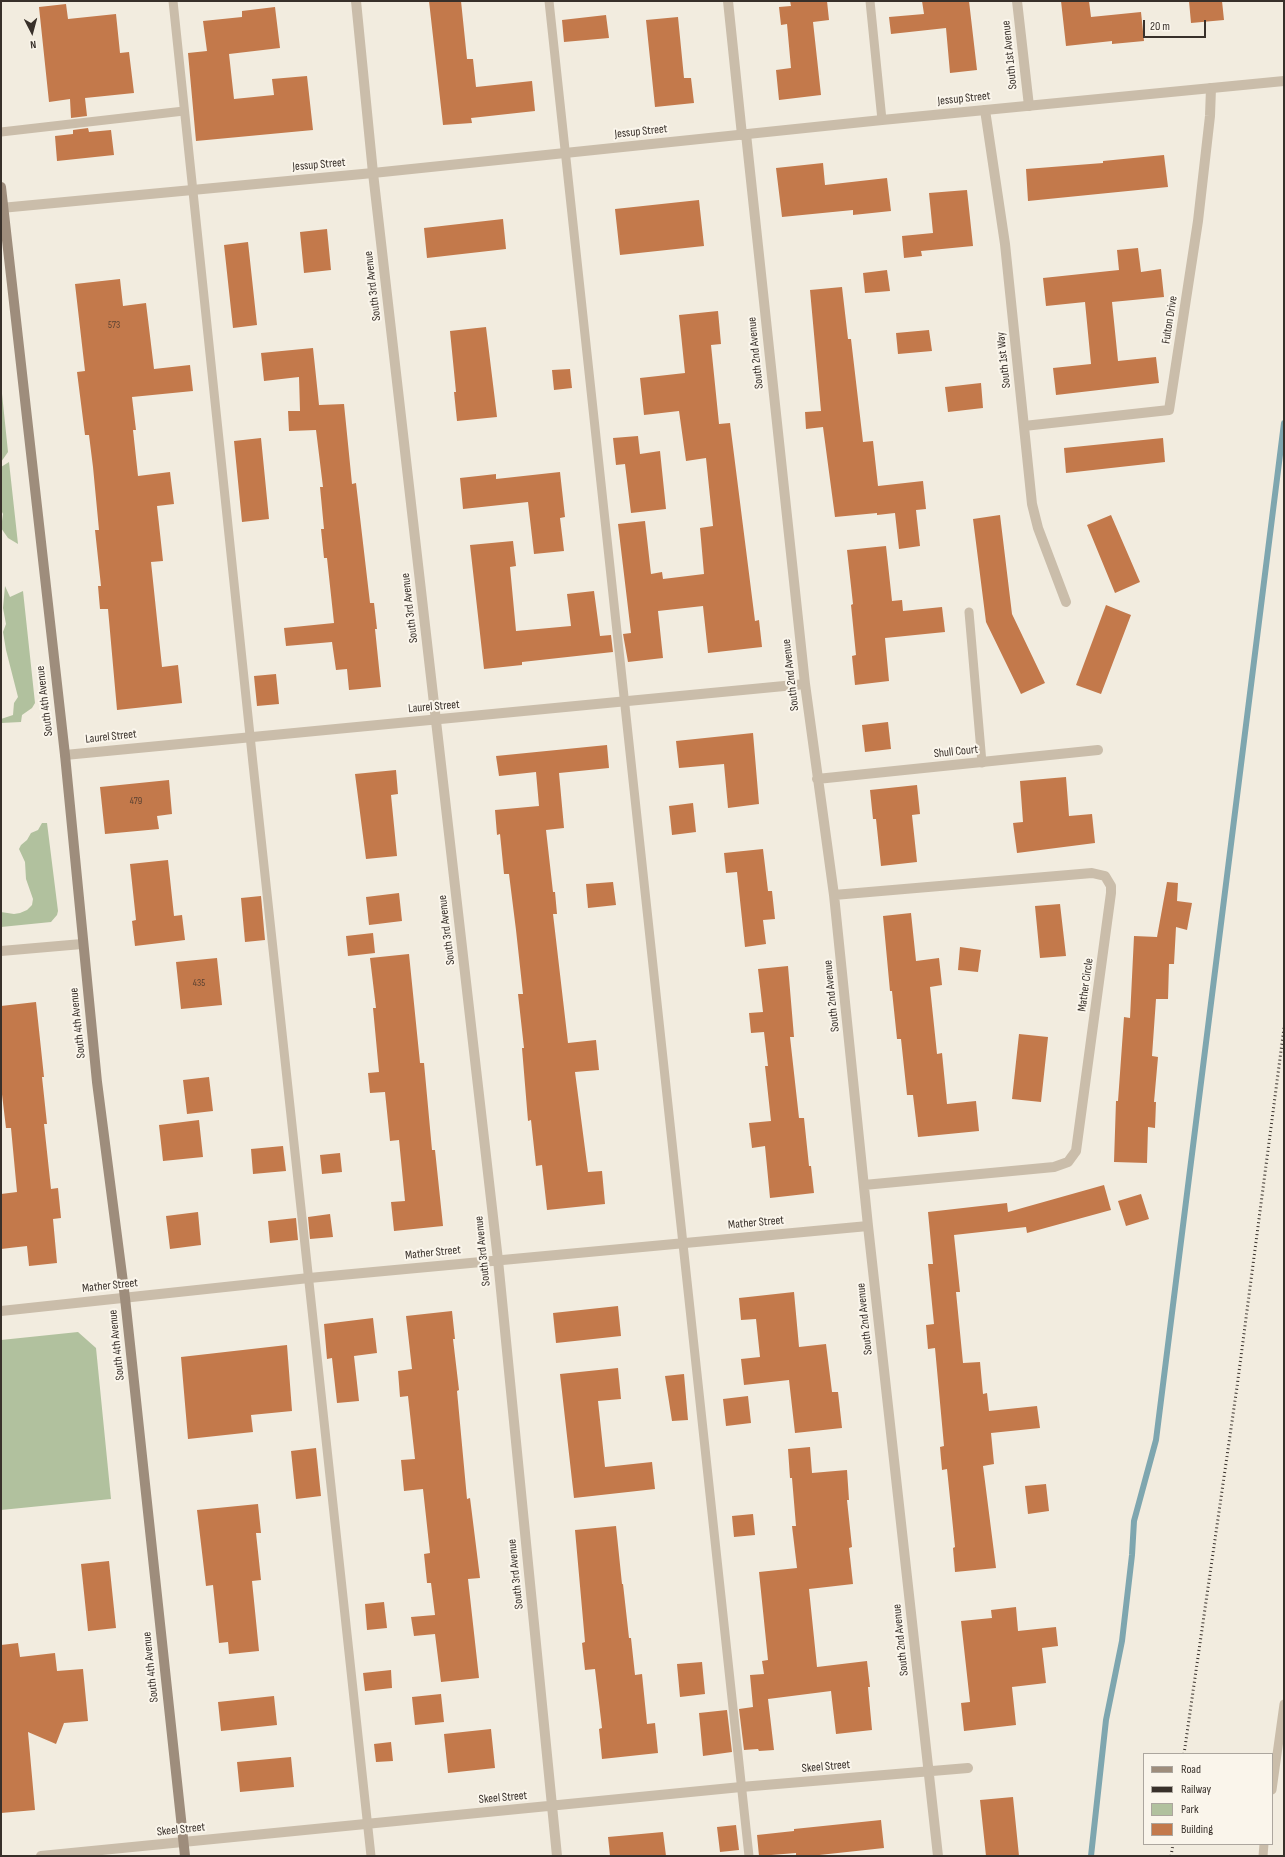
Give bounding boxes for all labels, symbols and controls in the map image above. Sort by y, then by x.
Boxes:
north arrow [12,12,52,52]
scale bar [1145,12,1208,38]
text: 20 m [1150,19,1170,34]
street label: South 1st Avenue [999,20,1021,90]
text: N [30,38,37,51]
street label: Jessup Street [937,89,991,109]
street label: Jessup Street [614,122,668,142]
street label: Jessup Street [292,156,346,174]
street label: South 3rd Avenue [362,250,384,322]
street label: Fulton Drive [1159,295,1181,345]
street label: South 2nd Avenue [745,316,767,390]
house number: 573 [108,319,120,331]
street label: South 1st Way [994,331,1014,389]
street label: South 3rd Avenue [399,572,421,644]
street label: South 2nd Avenue [779,638,803,712]
street label: South 4th Avenue [34,665,56,737]
street label: Laurel Street [408,698,460,716]
street label: Laurel Street [85,727,137,747]
street label: Shull Court [933,743,979,761]
house number: 479 [130,795,142,807]
street label: South 3rd Avenue [436,894,458,966]
street label: Mather Circle [1075,957,1097,1013]
street label: South 2nd Avenue [821,959,843,1033]
house number: 435 [193,977,205,989]
street label: South 4th Avenue [67,987,89,1059]
street label: Mather Street [727,1213,785,1233]
street label: South 3rd Avenue [472,1215,494,1287]
street label: Mather Street [404,1243,462,1263]
street label: Mather Street [81,1276,139,1296]
street label: South 2nd Avenue [854,1282,876,1356]
street label: South 4th Avenue [106,1309,128,1381]
street label: South 3rd Avenue [505,1538,527,1610]
street label: South 2nd Avenue [890,1603,912,1677]
street label: South 4th Avenue [140,1631,162,1703]
legend [1143,1753,1273,1845]
street label: Skeel Street [801,1758,851,1776]
text: Road [1181,1762,1201,1777]
text: Railway [1181,1782,1211,1797]
street label: Skeel Street [478,1789,528,1807]
text: Park [1181,1802,1199,1817]
street label: Skeel Street [156,1820,206,1840]
text: Building [1181,1822,1213,1837]

